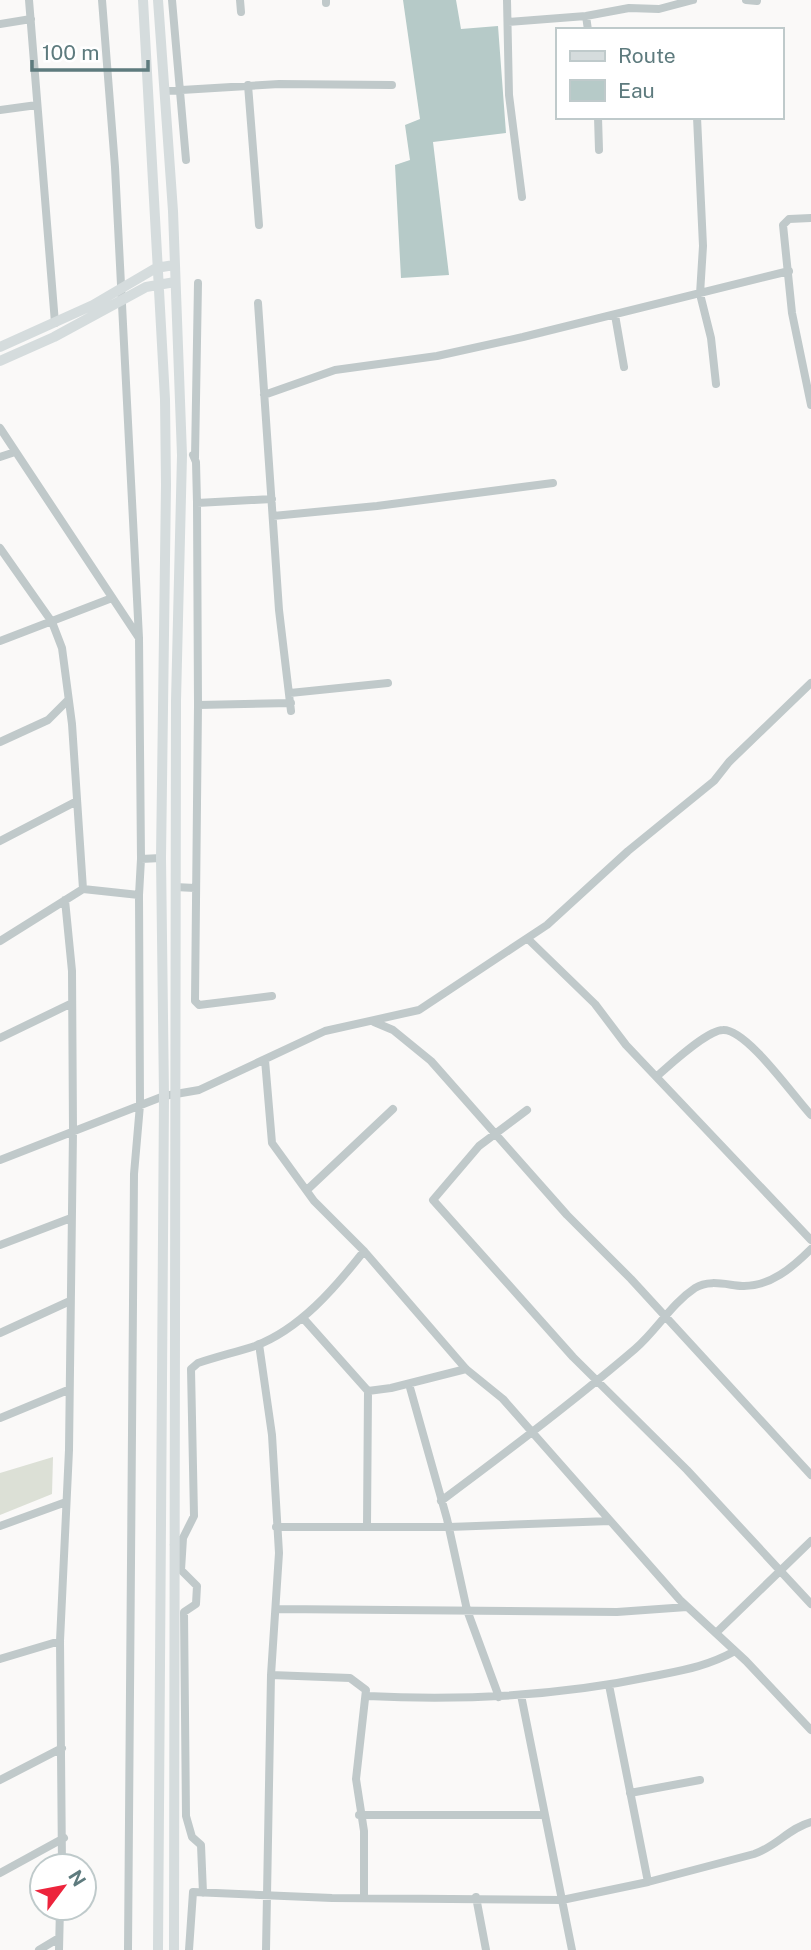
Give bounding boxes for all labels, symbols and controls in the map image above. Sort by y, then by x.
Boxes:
scale bar [32,28,147,72]
legend [556,28,783,119]
text: 100 m [42,40,99,65]
text: Route [618,43,676,68]
text: Eau [618,78,655,103]
north arrow [28,1852,98,1922]
text: N [64,1866,91,1890]

